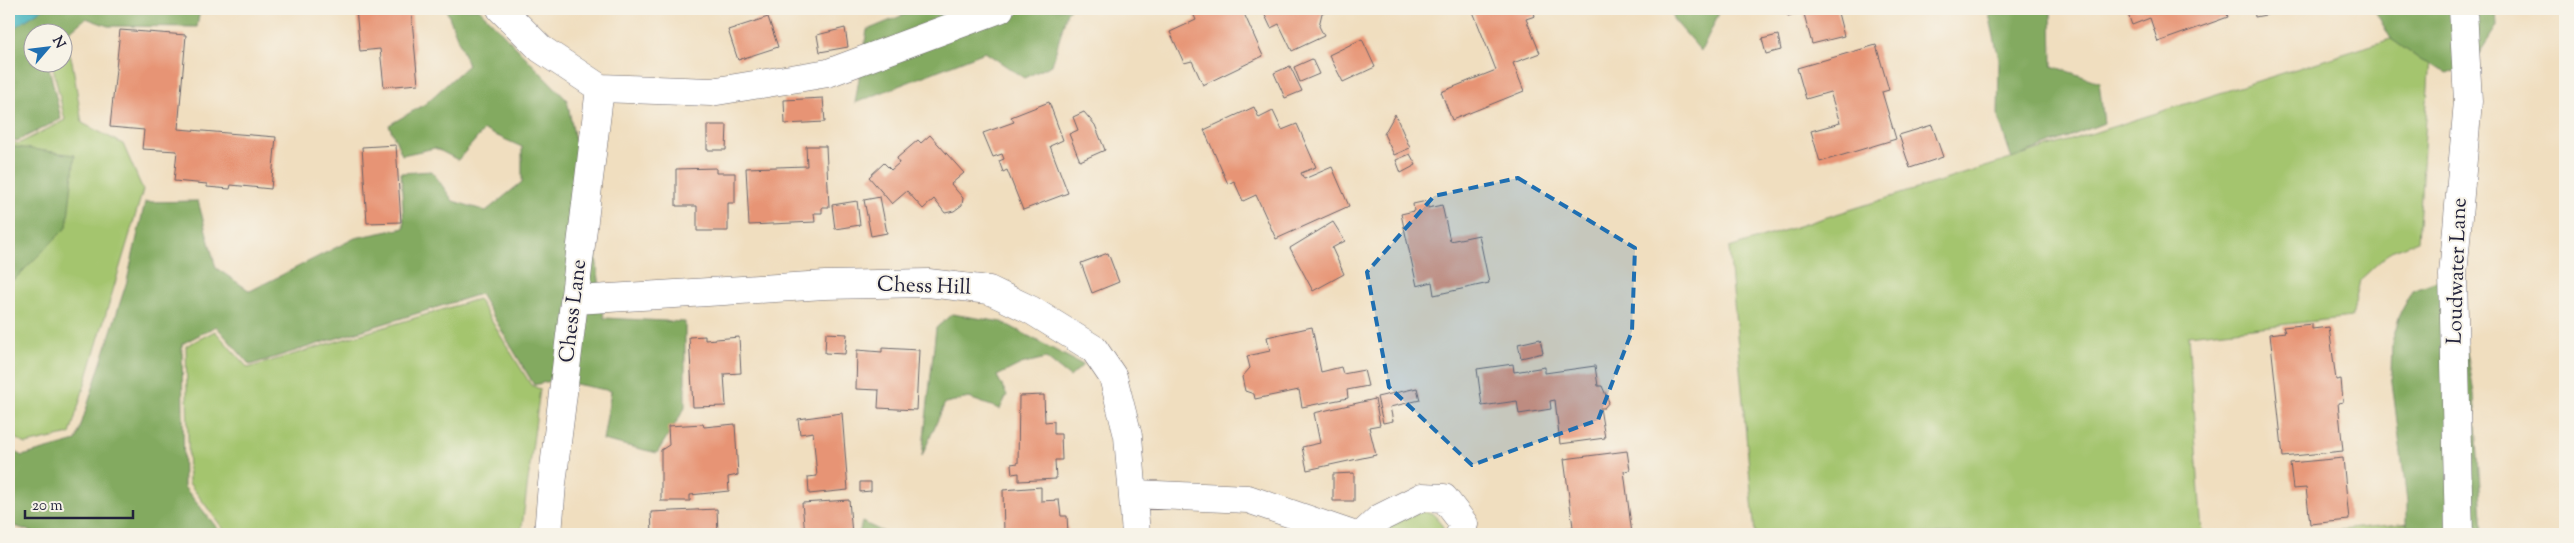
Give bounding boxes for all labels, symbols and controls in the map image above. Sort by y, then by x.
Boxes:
north arrow [22,22,72,72]
text: N [46,33,69,52]
street label: Loudwater Lane [2440,197,2476,345]
street label: Chess Lane [553,257,595,365]
street label: Chess Hill [876,270,972,304]
scale bar [25,488,132,520]
text: 20 m [32,496,63,517]

